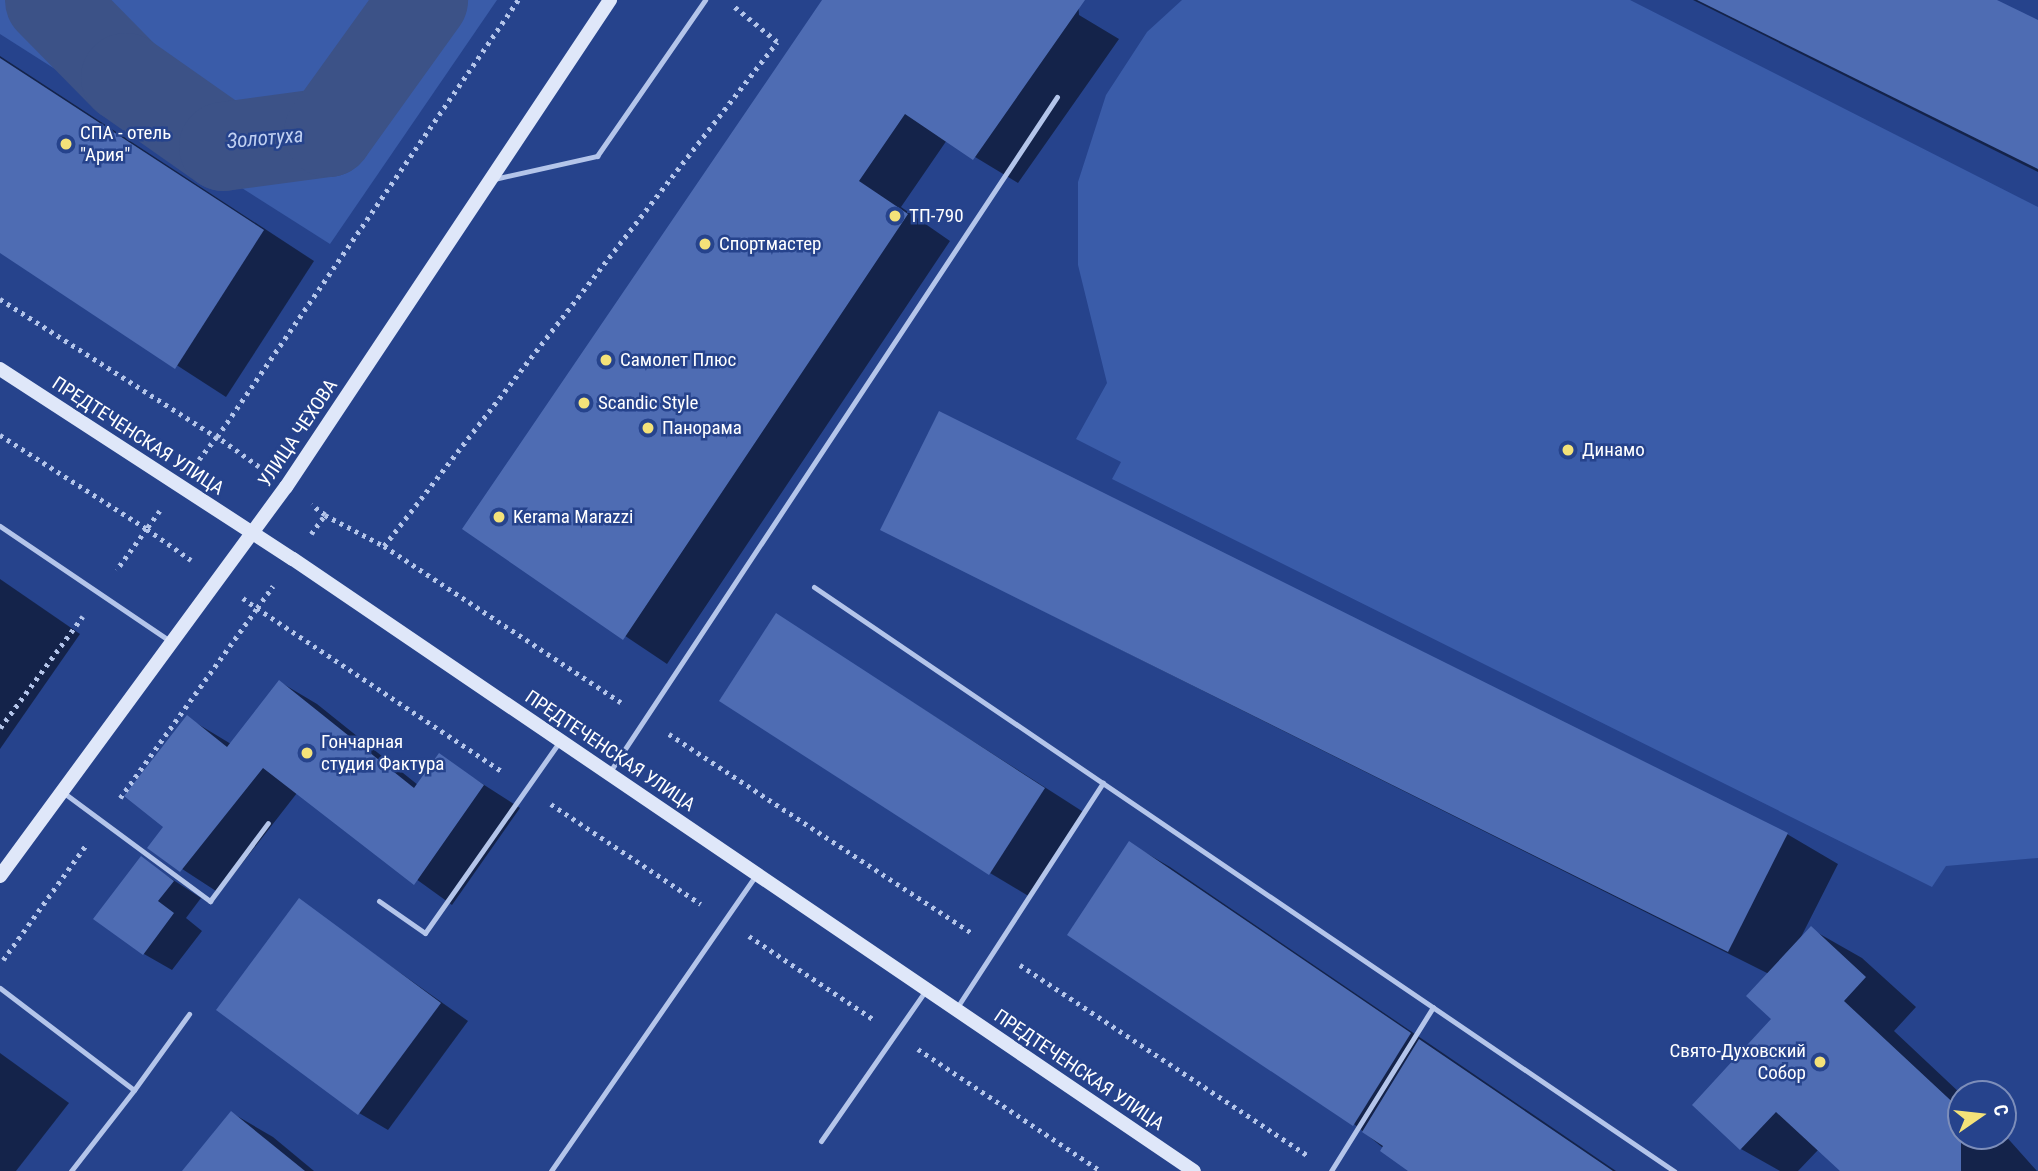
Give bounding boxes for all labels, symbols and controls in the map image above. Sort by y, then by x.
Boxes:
place label: СПА - отель "Ария" [80,122,171,166]
water label: Золотуха [226,122,304,154]
marker: СПА - отель "Ария" [58,136,74,152]
place label: ТП-790 [909,205,964,227]
marker: ТП-790 [887,208,903,224]
place label: Спортмастер [719,233,821,255]
marker: Спортмастер [697,236,713,252]
place label: Самолет Плюс [620,349,736,371]
marker: Самолет Плюс [598,352,614,368]
street label: ПРЕДТЕЧЕНСКАЯ УЛИЦА [48,372,228,500]
street label: УЛИЦА ЧЕХОВА [254,375,342,491]
place label: Scandic Style [598,392,699,414]
marker: Scandic Style [576,395,592,411]
place label: Панорама [662,417,742,439]
marker: Панорама [640,420,656,436]
place label: Динамо [1582,439,1645,461]
marker: Динамо [1560,442,1576,458]
place label: Kerama Marazzi [513,506,633,528]
marker: Kerama Marazzi [491,509,507,525]
street label: ПРЕДТЕЧЕНСКАЯ УЛИЦА [521,686,699,816]
place label: Гончарная студия Фактура [321,731,444,775]
marker: Гончарная студия Фактура [299,745,315,761]
street label: ПРЕДТЕЧЕНСКАЯ УЛИЦА [990,1005,1168,1135]
place label: Свято-Духовский Собор [1670,1040,1806,1084]
marker: Свято-Духовский Собор [1812,1054,1828,1070]
north arrow [1947,1080,2017,1150]
text: С [1988,1102,2013,1118]

